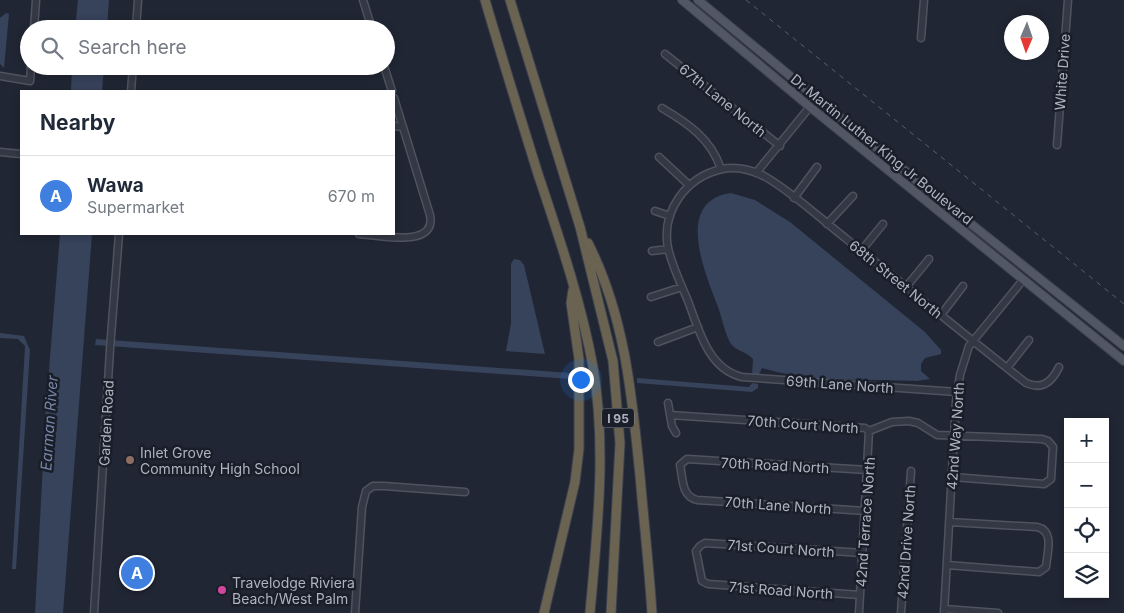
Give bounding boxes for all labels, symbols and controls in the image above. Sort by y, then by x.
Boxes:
north arrow [1004,15,1049,60]
search box [20,20,395,75]
street label: White Drive [1051,33,1073,111]
icon: search [38,34,66,62]
text: Search here [78,36,187,59]
street label: 67th Lane North [676,60,770,140]
street label: Dr Martin Luther King Jr Boulevard [788,70,976,228]
text: Nearby [40,110,115,135]
text: Wawa [87,174,144,197]
text: A [50,186,62,206]
text: 670 m [328,186,375,206]
text: Supermarket [87,197,184,217]
street label: 68th Street North [846,236,946,322]
your location [568,367,594,393]
street label: 69th Lane North [786,372,894,396]
water label: Earman River [36,374,62,471]
street label: Garden Road [95,380,117,466]
street label: 42nd Way North [943,381,967,491]
road number: I 95 [602,408,634,428]
street label: 70th Court North [747,412,859,436]
map controls [1064,418,1109,598]
button: + [1064,418,1109,463]
place label: Inlet Grove Community High School [140,444,300,477]
marker: Inlet Grove Community High School [124,454,136,466]
street label: 70th Road North [720,454,830,476]
street label: 42nd Terrace North [852,456,878,588]
button: − [1064,463,1109,508]
street label: 42nd Drive North [894,484,918,600]
street label: 70th Lane North [724,493,832,517]
button: locate [1064,508,1109,553]
street label: 71st Court North [727,536,835,560]
button: layers [1064,553,1109,598]
pin: A [121,554,153,592]
place label: Travelodge Riviera Beach/West Palm [232,574,355,607]
street label: 71st Road North [728,578,834,602]
marker: Travelodge Riviera Beach/West Palm [216,584,228,596]

